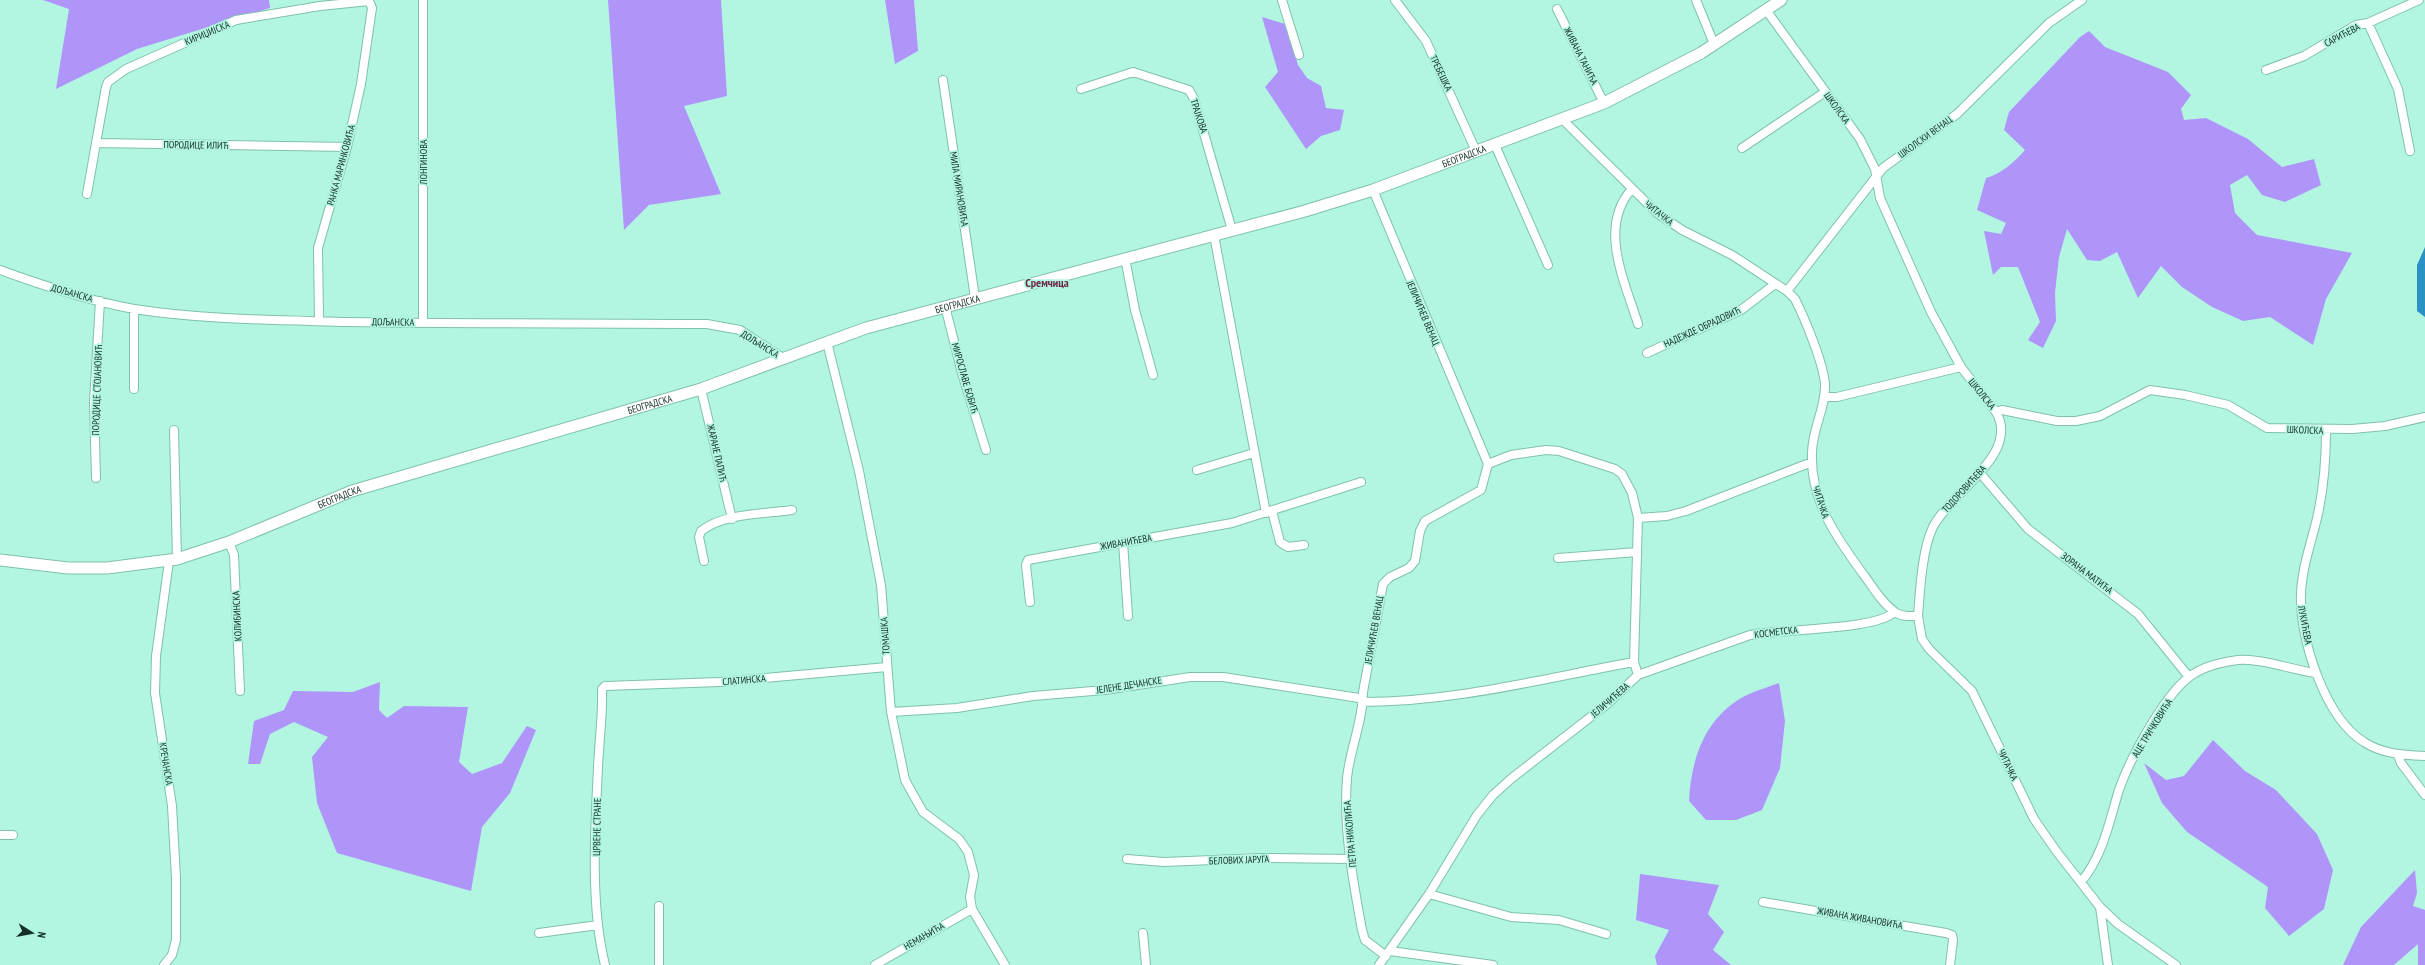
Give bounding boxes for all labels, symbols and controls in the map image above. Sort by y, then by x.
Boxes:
street label: КИРИЏИЈСКА [183,18,232,48]
street label: САРИЋЕВА [2322,20,2362,50]
street label: ЖИВАНА ТАНИЋА [1560,24,1601,87]
street label: ТРЕБЕШКА [1427,53,1455,93]
street label: ШКОЛСКА [1821,89,1853,127]
street label: ТРАЈКОВА [1187,97,1211,135]
street label: ШКОЛСКИ ВЕНАЦ [1895,113,1955,161]
street label: РАНКА МАРИНКОВИЋА [324,123,358,207]
street label: ПОРОДИЦЕ ИЛИЋ [163,138,229,152]
street label: ЛОНГИНОВА [417,139,430,186]
street label: БЕОГРАДСКА [1440,141,1488,170]
street label: МИЛА МИРАНОВИЋА [947,151,971,228]
street label: ЧИТАЧКА [1642,198,1676,229]
district label: Сремчица [1025,275,1069,290]
street label: ЈЕЛИЧИЋЕВ ВЕНАЦ [1403,278,1443,348]
street label: ДОЉАНСКА [50,281,94,305]
street label: БЕОГРАДСКА [933,291,982,316]
street label: НАДЕЖДЕ ОБРАДОВИЋ [1661,303,1743,351]
street label: ДОЉАНСКА [372,315,415,329]
street label: ДОЉАНСКА [739,327,782,361]
street label: МИРОСЛАВЕ БОБИЋ [949,341,981,415]
street label: ПОРОДИЦЕ СТОЈАНОВИЋ [89,344,105,436]
street label: ШКОЛСКА [1965,376,1999,412]
street label: БЕОГРАДСКА [626,391,674,417]
street label: ЖАРАНЕ ПАПИЋ [704,422,730,483]
street label: ШКОЛСКА [2287,423,2324,437]
street label: ТОДОРОВИЋЕВА [1939,462,1989,516]
street label: БЕОГРАДСКА [315,482,363,511]
street label: ЧИТАЧКА [1810,484,1832,520]
street label: ЖИВАНИЋЕВА [1098,531,1153,553]
street label: ЗОРАНА МАТИЋА [2058,549,2116,597]
street label: КОЛИБИНСКА [229,590,245,641]
street label: ЈЕЛИЧИЋЕВ ВЕНАЦ [1361,594,1386,666]
street label: ЛУКИЋЕВА [2295,603,2315,646]
street label: ТОМАШКА [877,617,893,655]
street label: КОСМЕТСКА [1753,623,1799,641]
street label: СЛАТИНСКА [722,672,766,688]
street label: ЈЕЛЕНЕ ДЕЧАНСКЕ [1094,673,1163,697]
street label: ЈЕЛИЧИЋЕВА [1587,679,1632,721]
street label: АЦЕ ТРИЧКОВИЋА [2129,696,2175,760]
street label: КРЕЧАНСКА [156,742,176,786]
street label: ЧИТАЧКА [1995,747,2021,783]
street label: ЦРВЕНЕ СТРАНЕ [590,798,604,856]
street label: ПЕТРА НИКОЛИЋА [1341,800,1359,868]
street label: БЕЛОВИХ ЈАРУГА [1209,852,1269,868]
street label: ЖИВАНА ЖИВАНОВИЋА [1815,904,1904,932]
north arrow [12,913,52,953]
street label: НЕМАЊИЋА [901,919,947,953]
text: N [34,931,49,939]

